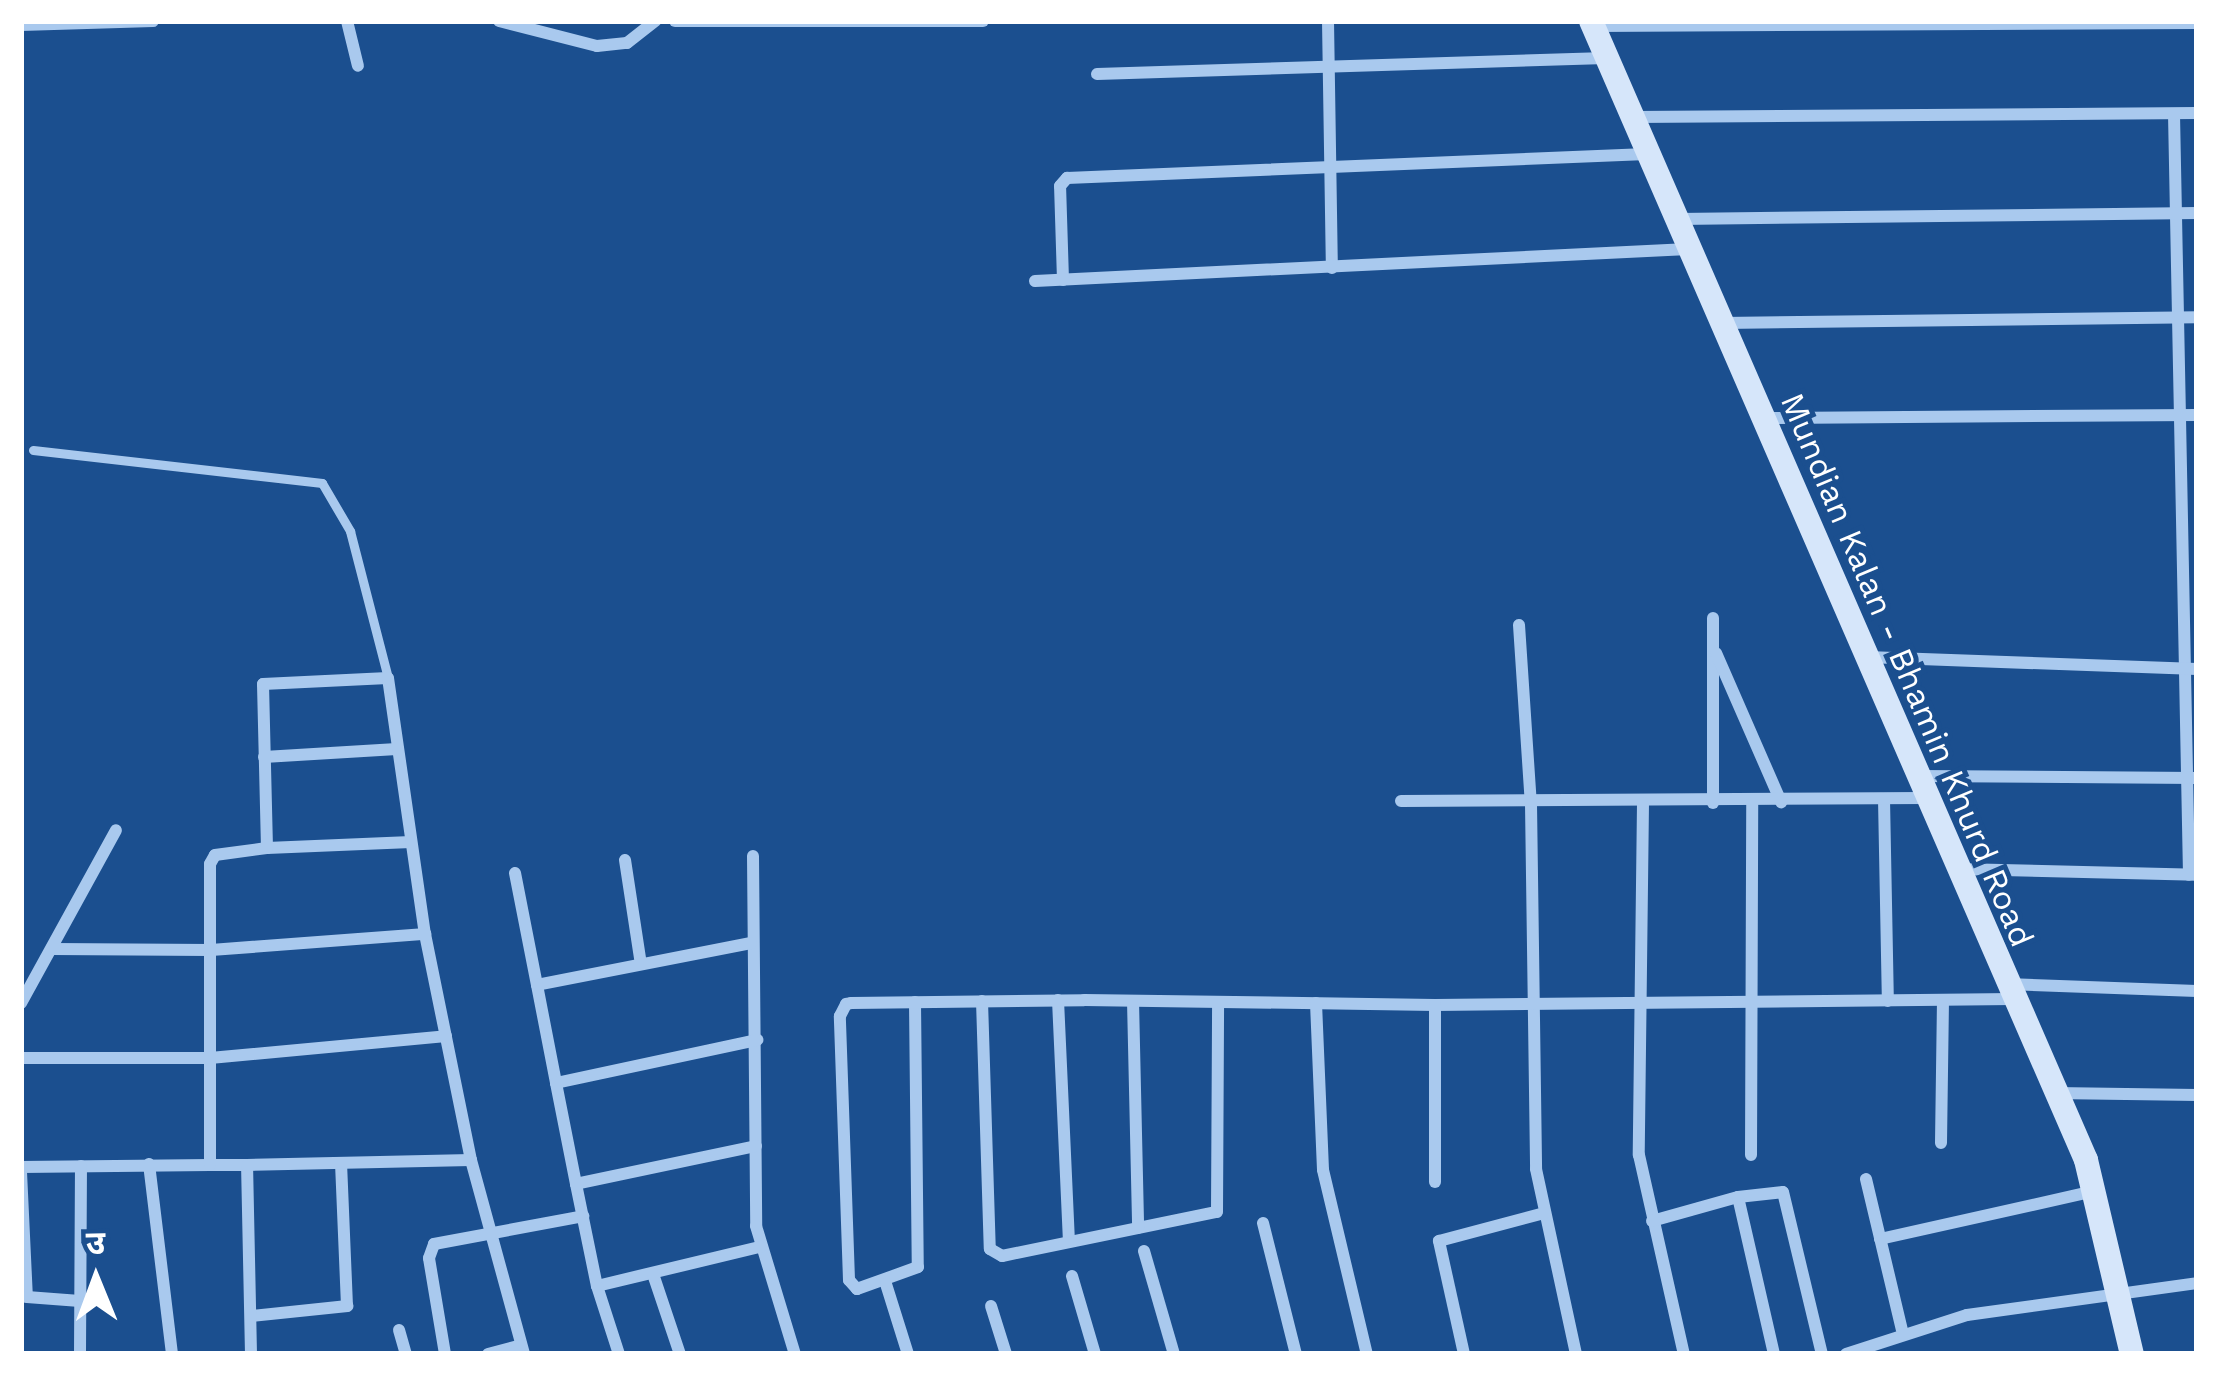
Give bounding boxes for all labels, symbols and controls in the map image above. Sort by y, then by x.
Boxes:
street label: Mundian Kalan - Bhamin Khurd Road [1772,387,2042,953]
north arrow [36,1219,156,1339]
text: उ [85,1223,105,1262]

